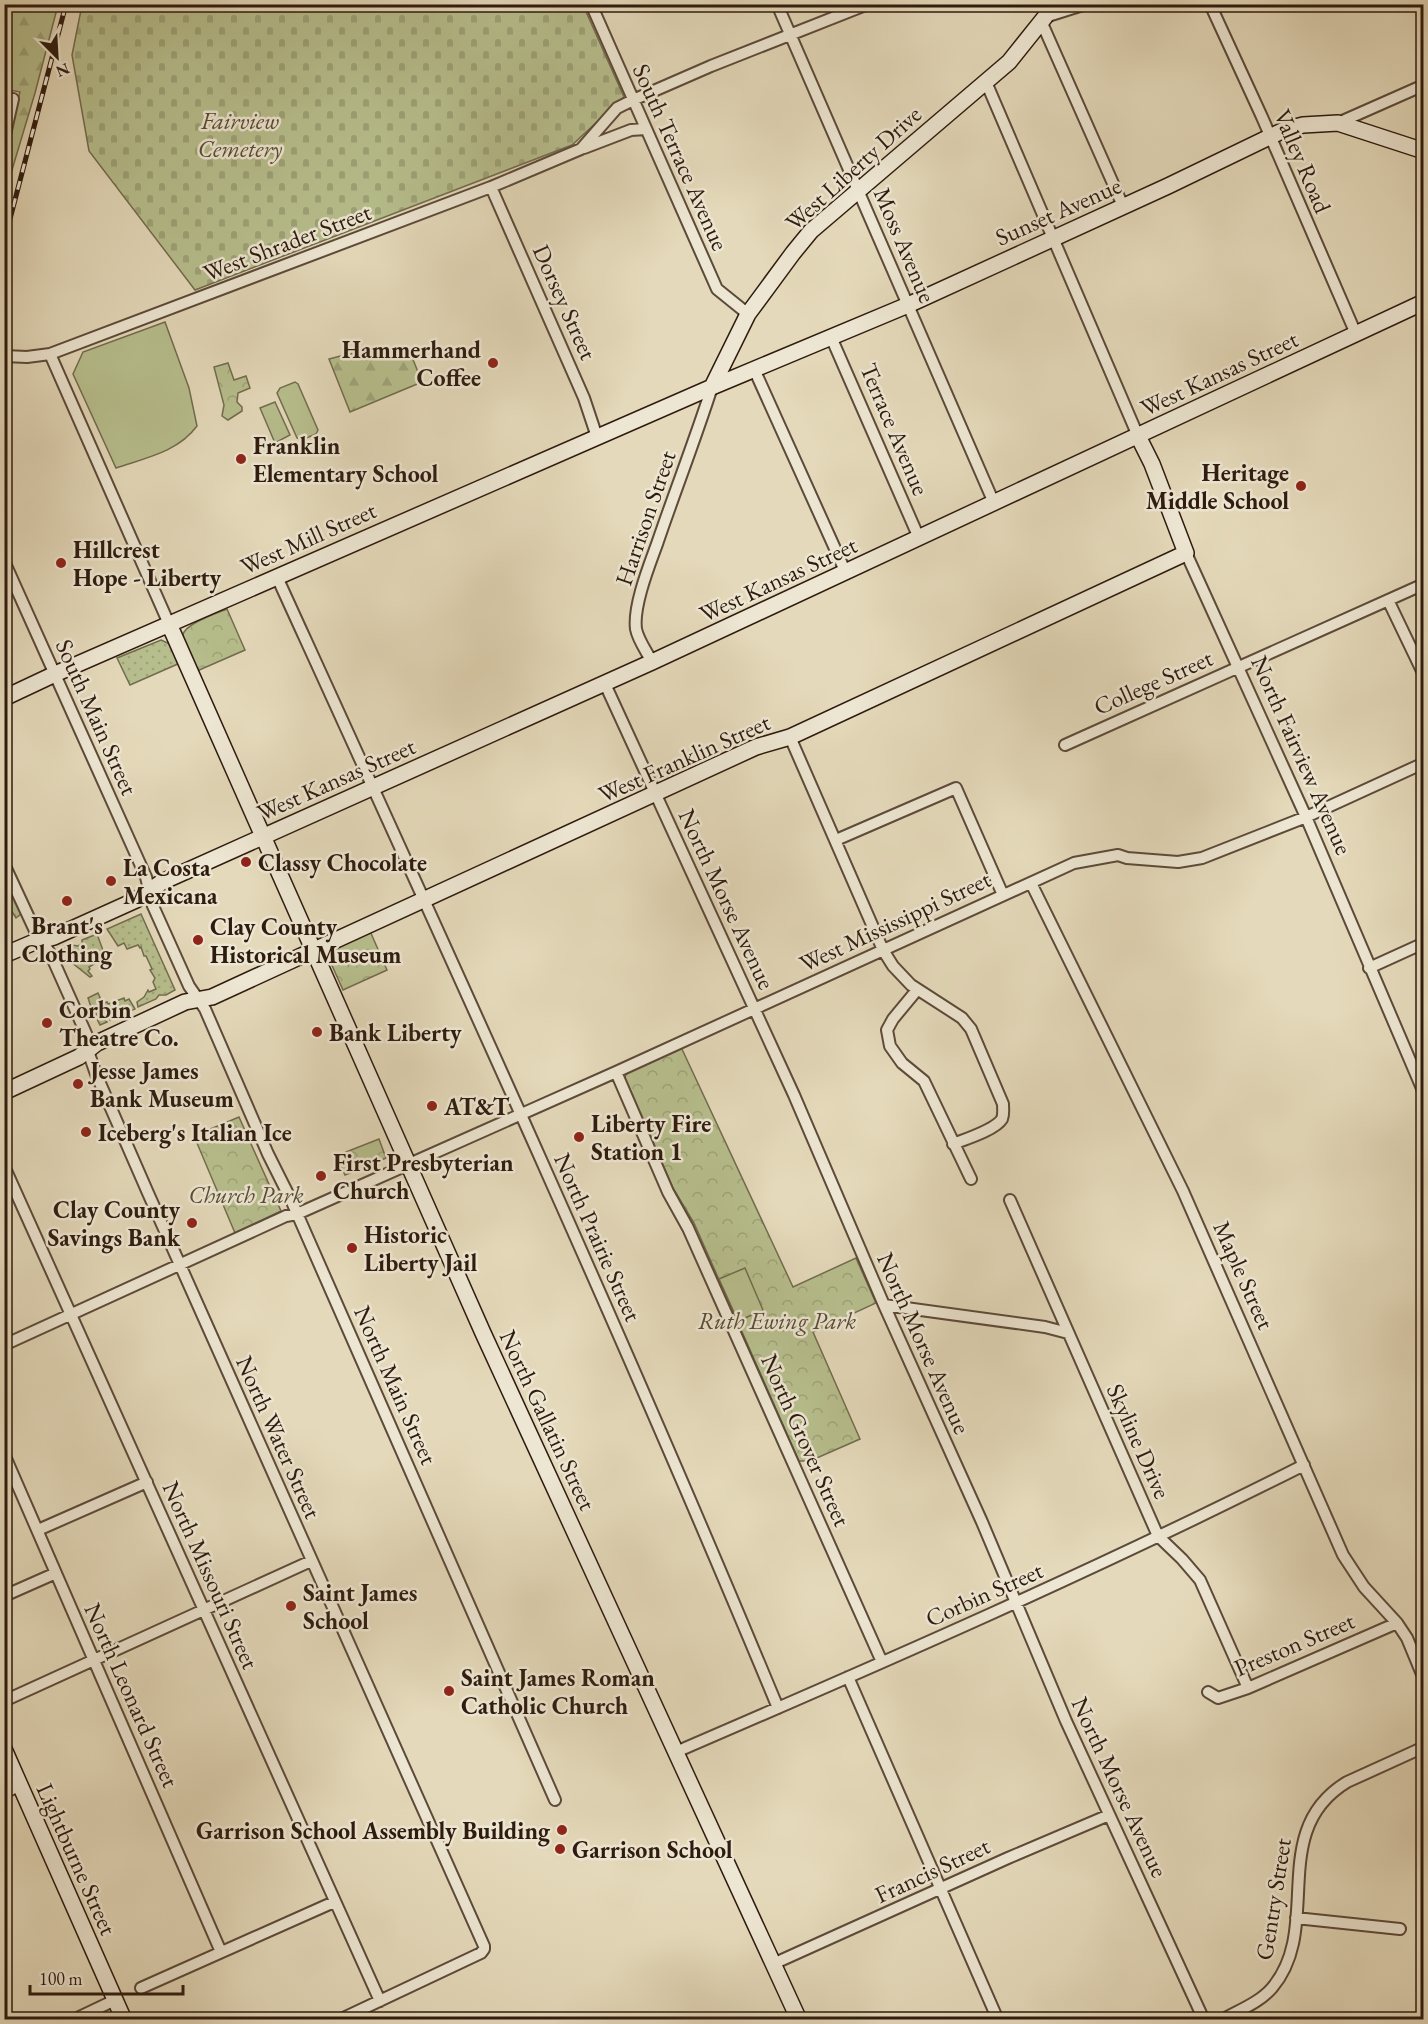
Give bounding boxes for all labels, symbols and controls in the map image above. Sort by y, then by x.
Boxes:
north arrow [27,27,87,87]
text: N [53,58,73,82]
street label: South Terrace Avenue [626,59,736,255]
street label: West Liberty Drive [778,99,928,237]
street label: Valley Road [1267,104,1339,218]
park label: Fairview Cemetery [198,105,283,164]
street label: Sunset Avenue [990,169,1126,253]
street label: Moss Avenue [867,183,943,307]
street label: West Shrader Street [199,196,376,288]
street label: Dorsey Street [526,239,604,365]
street label: West Kansas Street [1135,323,1303,423]
place label: Hammerhand Coffee [342,334,482,393]
marker: Hammerhand Coffee [486,356,500,370]
street label: Terrace Avenue [853,358,937,500]
place label: Franklin Elementary School [253,430,439,490]
street label: Harrison Street [607,446,683,590]
marker: Franklin Elementary School [234,452,248,466]
place label: Heritage Middle School [1146,457,1289,516]
marker: Heritage Middle School [1294,479,1308,493]
street label: West Mill Street [235,494,381,582]
street label: West Kansas Street [694,529,862,629]
place label: Hillcrest Hope - Liberty [73,534,222,594]
marker: Hillcrest Hope - Liberty [54,556,68,570]
street label: South Main Street [49,634,145,800]
street label: College Street [1089,642,1218,722]
street label: North Fairview Avenue [1244,651,1360,859]
street label: West Franklin Street [593,706,775,810]
street label: West Kansas Street [252,730,420,828]
street label: North Morse Avenue [672,804,782,994]
place label: Classy Chocolate [258,847,427,879]
place label: La Costa Mexicana [123,852,218,911]
marker: Classy Chocolate [239,855,253,869]
street label: West Mississippi Street [794,863,996,979]
marker: La Costa Mexicana [104,874,118,888]
marker: Brant's Clothing [60,894,74,908]
place label: Brant's Clothing [22,910,113,970]
place label: Clay County Historical Museum [210,911,401,970]
marker: Clay County Historical Museum [191,933,205,947]
place label: Corbin Theatre Co. [59,994,179,1053]
marker: Corbin Theatre Co. [40,1016,54,1030]
place label: Bank Liberty [329,1017,462,1049]
marker: Bank Liberty [310,1025,324,1039]
place label: Jesse James Bank Museum [88,1055,234,1114]
marker: Jesse James Bank Museum [71,1077,85,1091]
place label: AT&T [443,1091,509,1122]
marker: AT&T [425,1099,439,1113]
place label: Liberty Fire Station 1 [591,1108,711,1167]
place label: Iceberg's Italian Ice [98,1117,292,1149]
marker: Iceberg's Italian Ice [79,1125,93,1139]
marker: Liberty Fire Station 1 [572,1130,586,1144]
place label: First Presbyterian Church [333,1147,514,1206]
street label: North Prairie Street [547,1148,649,1326]
marker: First Presbyterian Church [314,1169,328,1183]
park label: Church Park [188,1179,304,1210]
place label: Clay County Savings Bank [47,1194,181,1254]
marker: Clay County Savings Bank [185,1216,199,1230]
street label: Maple Street [1206,1216,1282,1334]
place label: Historic Liberty Jail [364,1219,477,1279]
marker: Historic Liberty Jail [345,1241,359,1255]
street label: North Morse Avenue [870,1247,978,1439]
street label: North Main Street [347,1301,445,1470]
park label: Ruth Ewing Park [698,1305,856,1336]
street label: North Gallatin Street [493,1325,604,1516]
street label: North Grover Street [754,1349,858,1531]
street label: North Water Street [229,1351,329,1524]
street label: Skyline Drive [1100,1379,1178,1503]
street label: North Missouri Street [156,1476,267,1674]
street label: Corbin Street [920,1554,1048,1634]
place label: Saint James School [303,1577,417,1636]
street label: North Leonard Street [77,1598,187,1792]
marker: Saint James School [284,1599,298,1613]
street label: Preston Street [1229,1605,1359,1683]
place label: Saint James Roman Catholic Church [461,1662,655,1721]
marker: Saint James Roman Catholic Church [442,1684,456,1698]
street label: North Morse Avenue [1065,1692,1175,1882]
street label: Lightburne Street [30,1778,124,1940]
place label: Garrison School Assembly Building [196,1815,551,1847]
marker: Garrison School Assembly Building [555,1823,569,1837]
street label: Francis Street [869,1830,995,1910]
place label: Garrison School [572,1834,733,1865]
street label: Gentry Street [1248,1835,1298,1962]
marker: Garrison School [553,1842,567,1856]
scale bar [30,1958,183,1996]
text: 100 m [39,1967,83,1990]

